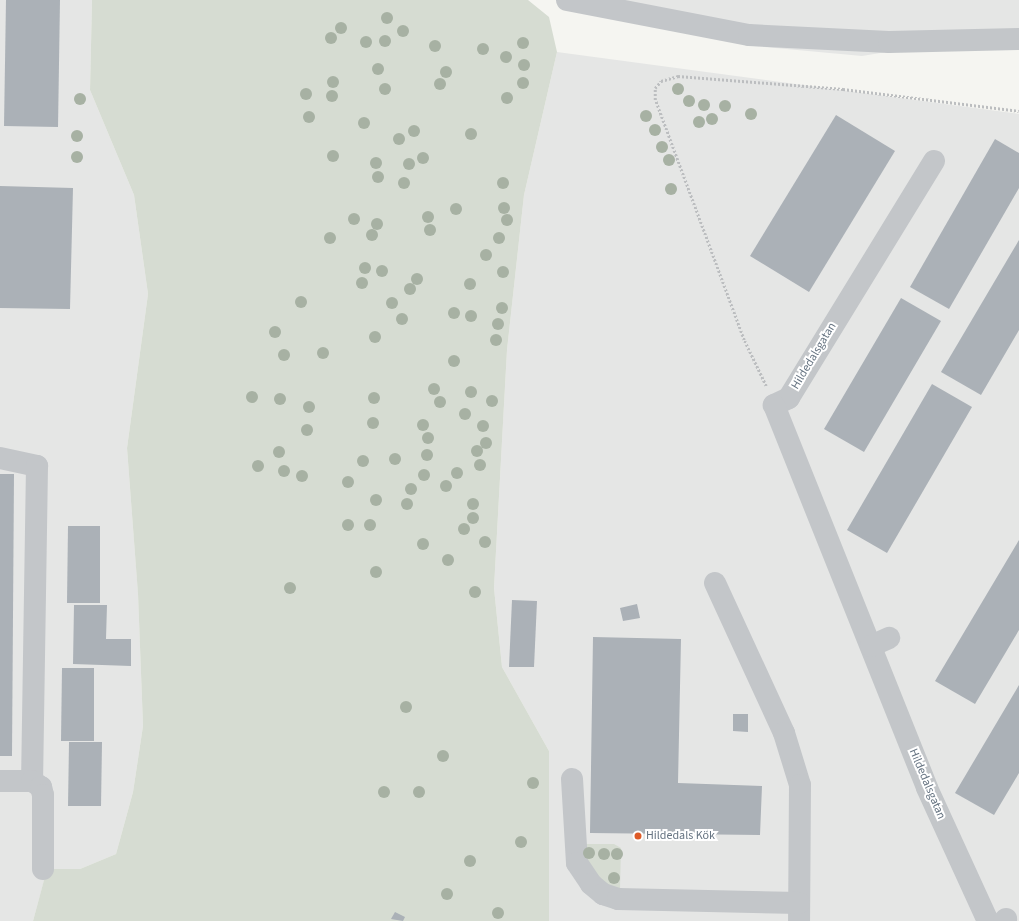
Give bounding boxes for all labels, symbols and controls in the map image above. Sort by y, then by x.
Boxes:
street label: Hildedalsgatan [788,320,840,392]
street label: Hildedalsgatan [906,746,948,822]
place label: Hildedals Kök [646,829,715,843]
marker: Hildedals Kök [633,831,643,841]

